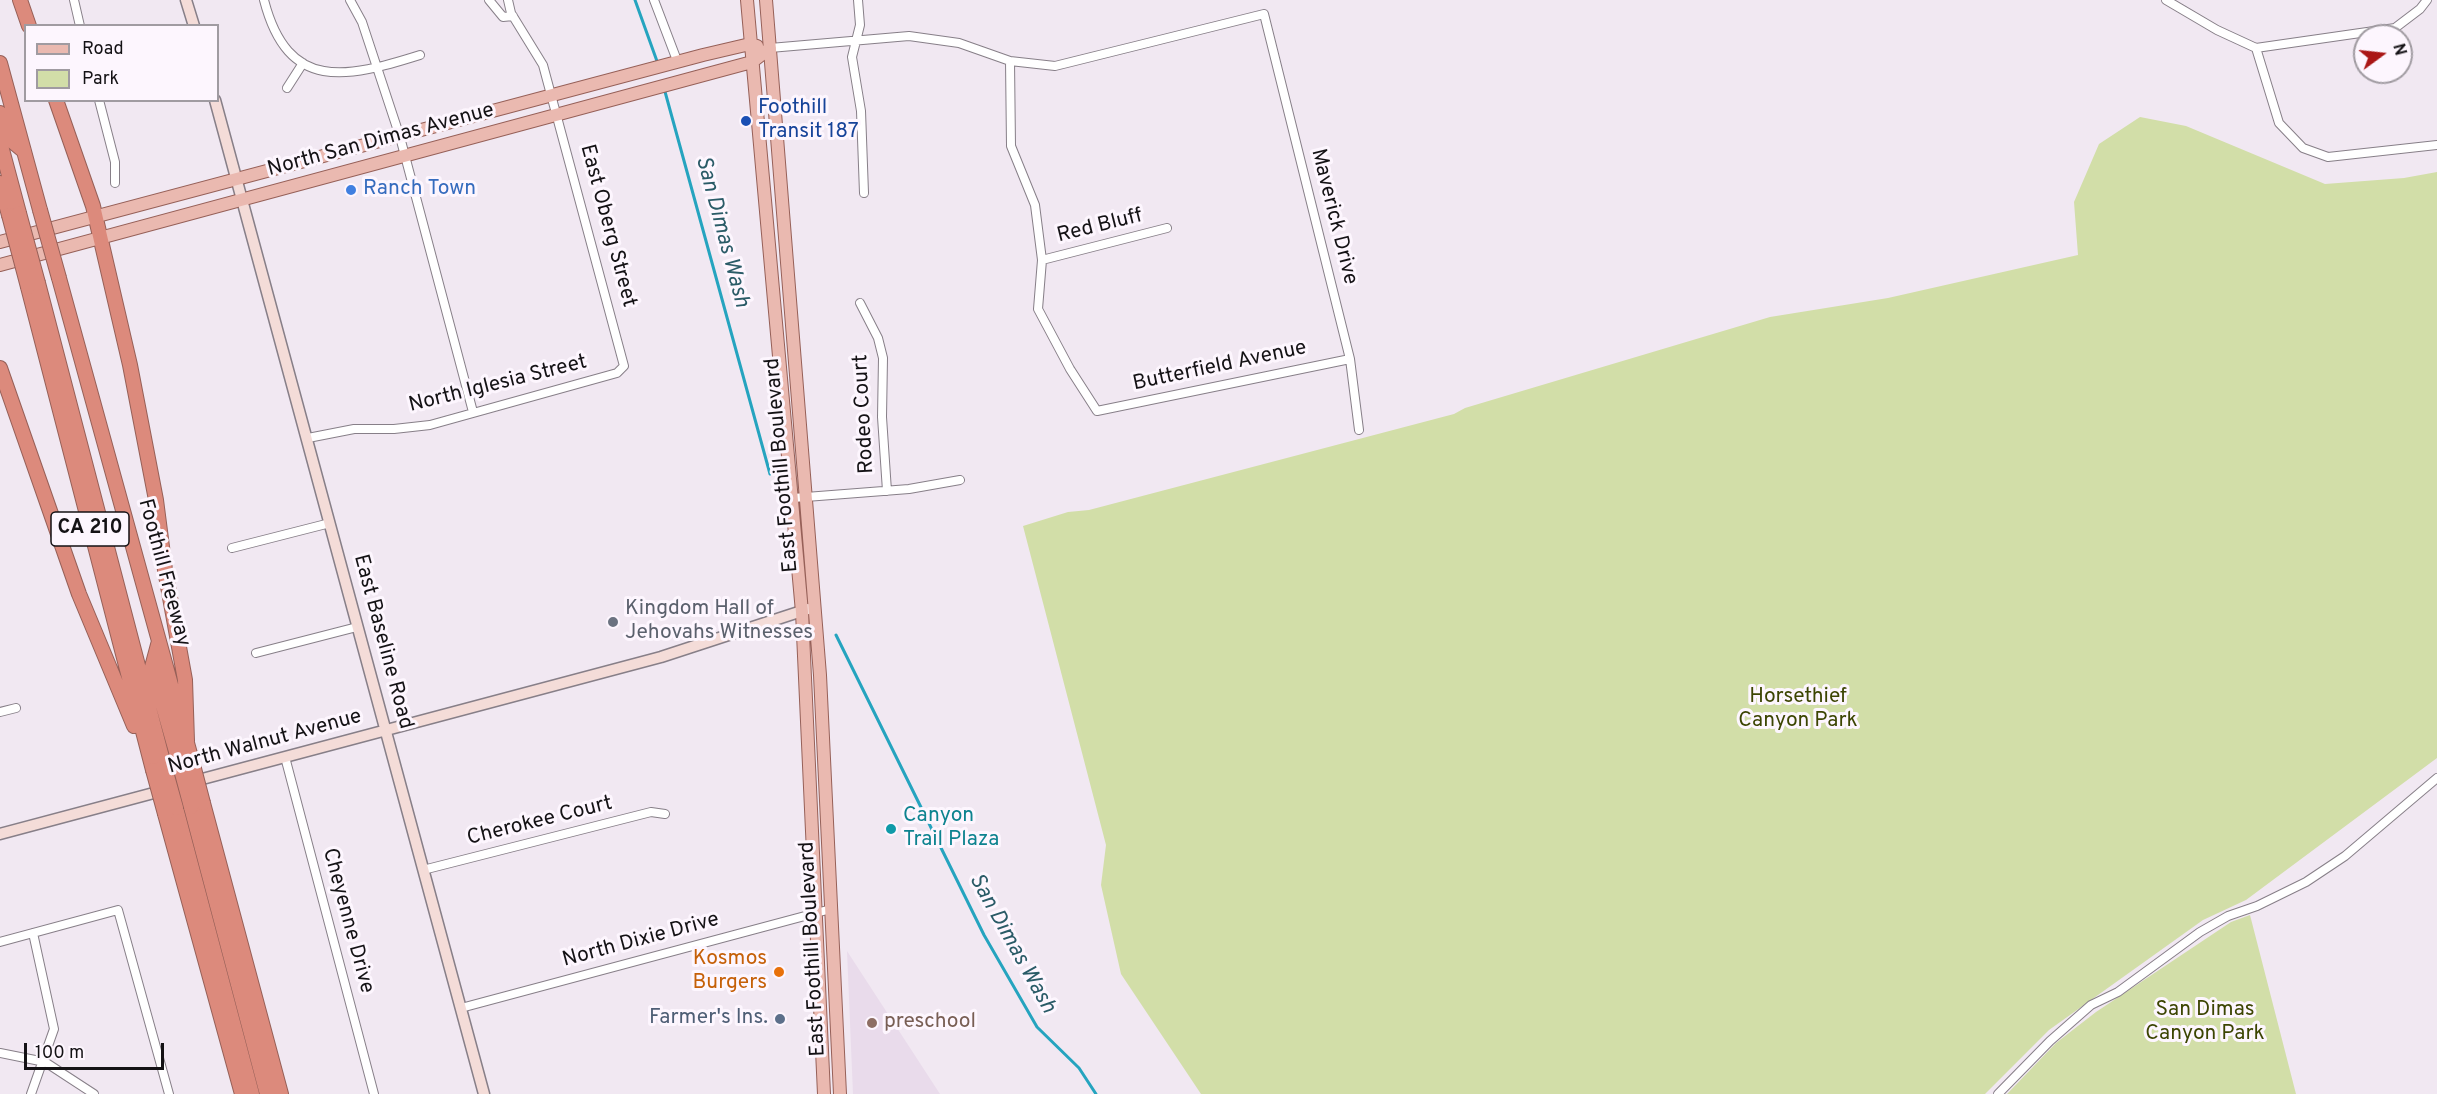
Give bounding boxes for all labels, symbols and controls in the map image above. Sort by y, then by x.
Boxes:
legend [24,24,219,102]
north arrow [2353,24,2413,84]
text: Road [82,38,124,61]
text: N [2387,42,2410,58]
text: Park [82,68,119,91]
place label: Foothill Transit 187 [758,96,859,146]
street label: North San Dimas Avenue [265,99,497,183]
marker: Foothill Transit 187 [739,114,753,128]
street label: East Oberg Street [573,142,641,310]
street label: Maverick Drive [1304,146,1362,288]
water label: San Dimas Wash [688,153,754,311]
place label: Ranch Town [363,177,476,203]
marker: Ranch Town [344,183,358,197]
street label: Red Bluff [1055,204,1145,250]
street label: Butterfield Avenue [1131,336,1309,398]
street label: North Iglesia Street [406,351,590,419]
street label: Rodeo Court [849,354,881,474]
street label: East Foothill Boulevard [761,357,805,573]
street label: Foothill Freeway [131,496,195,650]
road number: CA 210 [51,512,129,546]
street label: East Baseline Road [347,552,417,732]
place label: Kingdom Hall of Jehovahs Witnesses [625,597,813,647]
marker: Kingdom Hall of Jehovahs Witnesses [606,615,620,629]
park label: Horsethief Canyon Park [1738,685,1858,735]
street label: North Walnut Avenue [165,705,365,781]
street label: Cherokee Court [465,792,615,852]
place label: Canyon Trail Plaza [903,804,999,854]
marker: Canyon Trail Plaza [884,822,898,836]
street label: East Foothill Boulevard [796,841,832,1057]
street label: Cheyenne Drive [316,846,378,996]
water label: San Dimas Wash [962,869,1060,1019]
street label: North Dixie Drive [560,908,722,974]
place label: Kosmos Burgers [693,947,767,997]
marker: Kosmos Burgers [772,965,786,979]
park label: San Dimas Canyon Park [2145,998,2265,1048]
place label: Farmer's Ins. [649,1006,768,1032]
place label: preschool [884,1010,976,1036]
marker: Farmer's Ins. [773,1012,787,1026]
marker: preschool [865,1016,879,1030]
scale bar [27,1031,166,1069]
text: 100 m [35,1042,84,1065]

